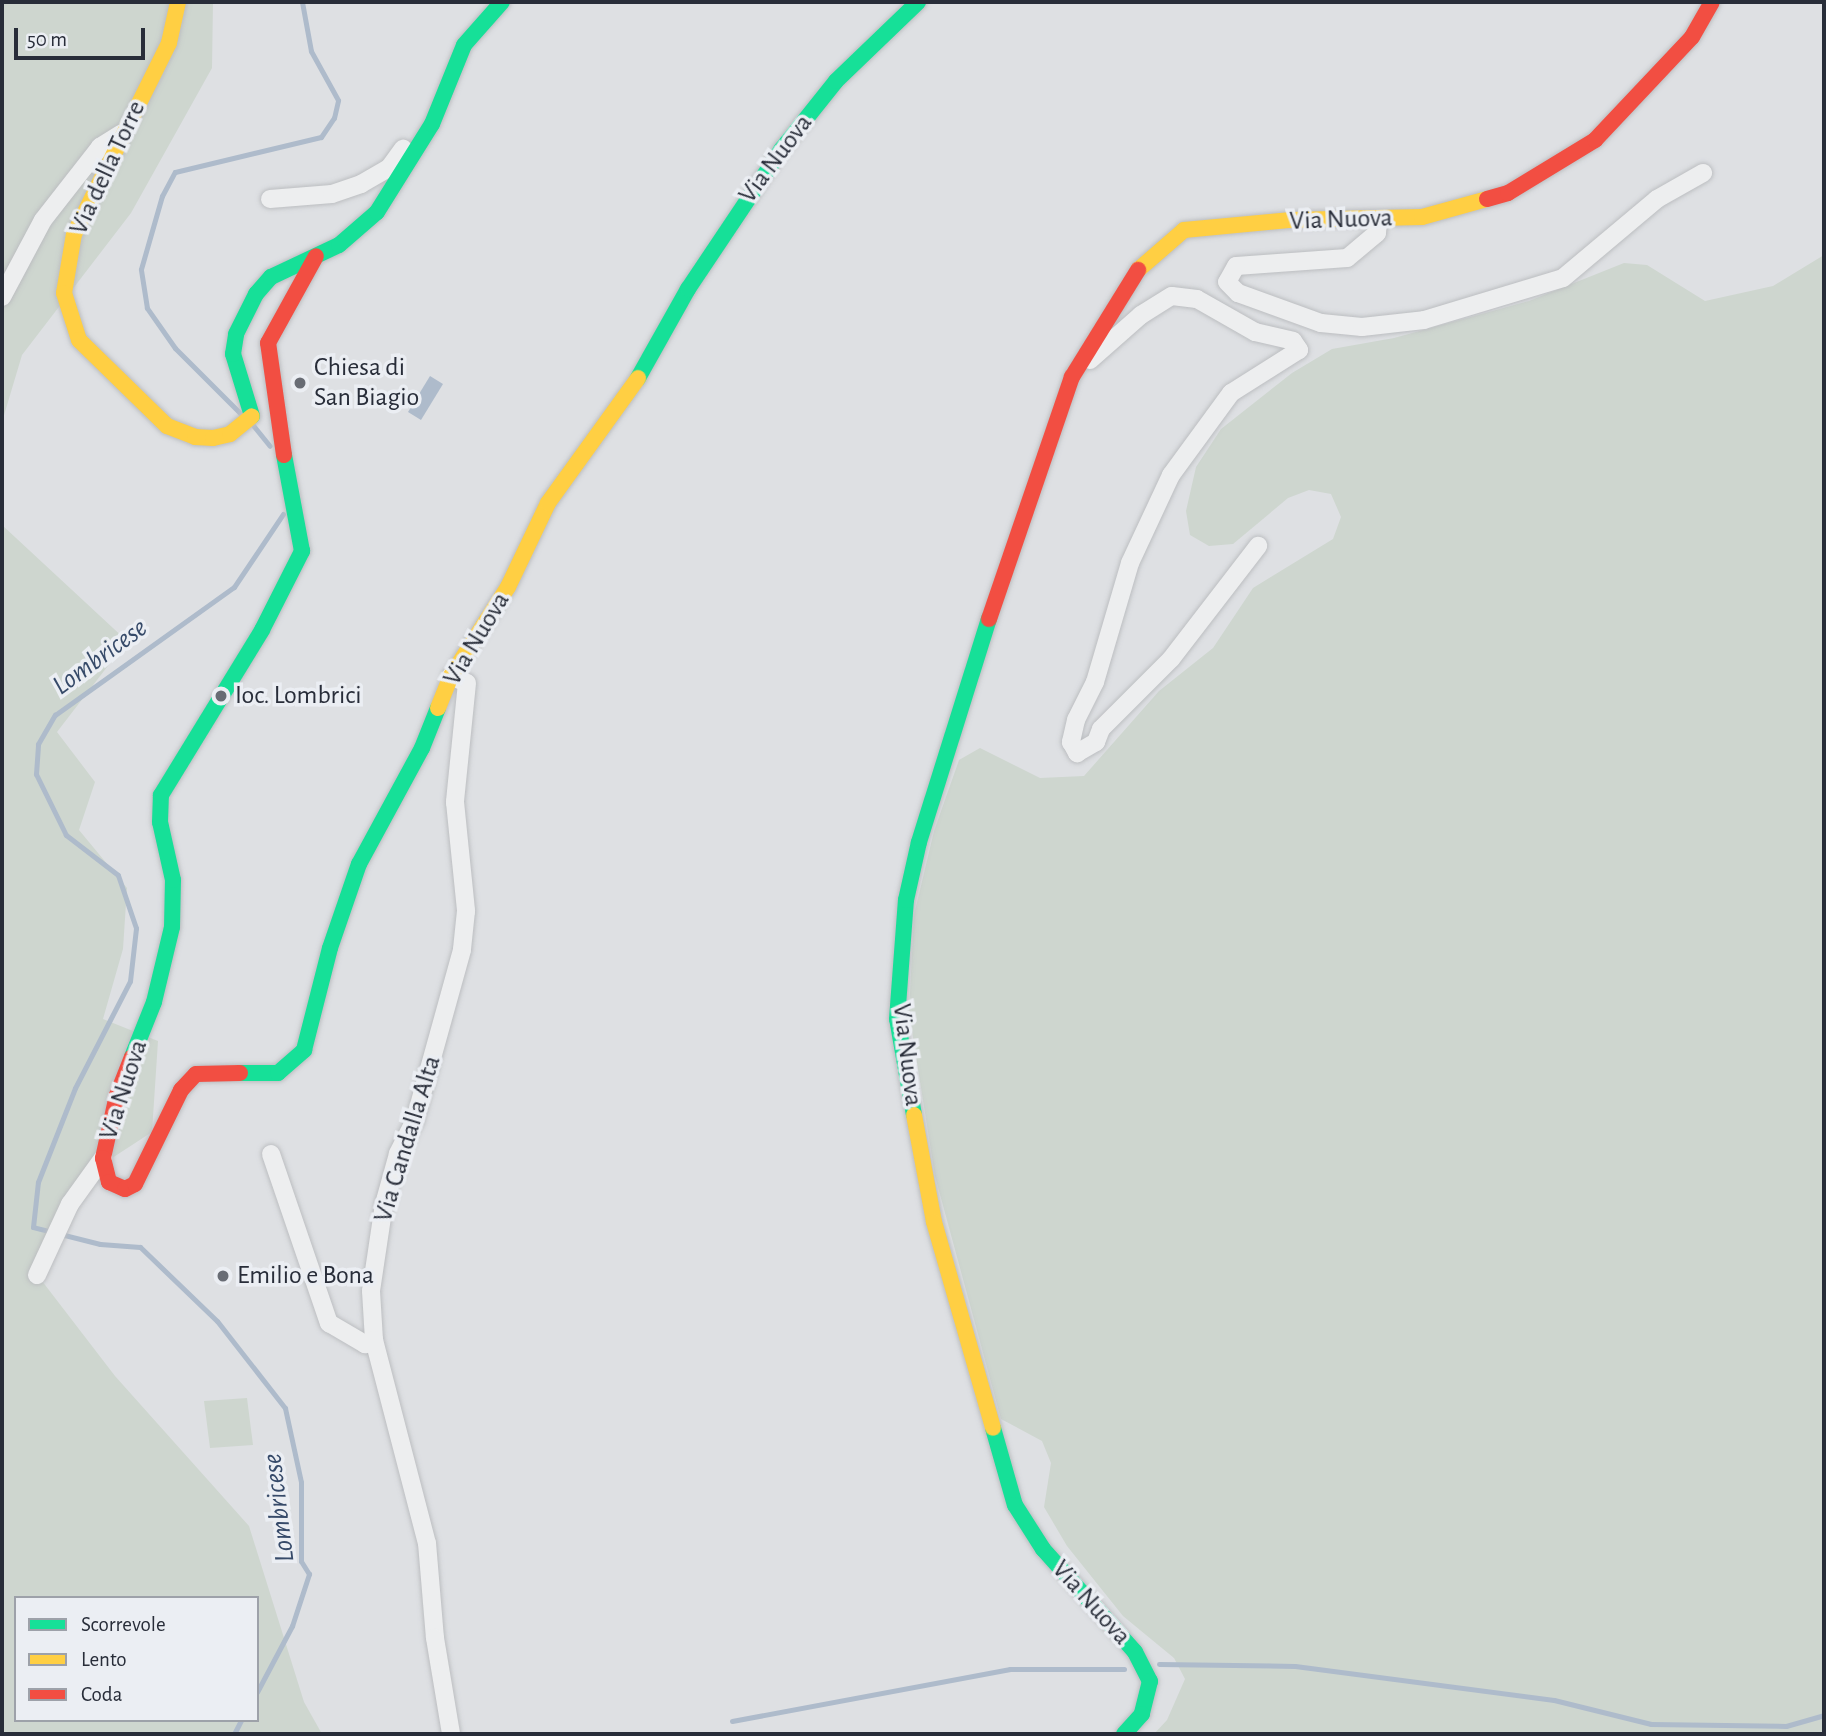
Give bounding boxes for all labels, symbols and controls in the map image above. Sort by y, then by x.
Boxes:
scale bar [18,14,149,58]
text: 50 m [27,29,67,50]
street label: Via della Torre [63,96,153,240]
street label: Via Nuova [733,108,819,210]
street label: Via Nuova [1289,203,1393,237]
place label: Chiesa di San Biagio [314,352,419,414]
marker: Chiesa di San Biagio [292,375,308,391]
street label: Via Nuova [437,587,517,691]
water label: Lombricese [46,611,154,703]
place label: Ioc. Lombrici [235,680,362,712]
marker: Ioc. Lombrici [213,688,229,704]
street label: Via Nuova [885,1002,929,1108]
street label: Via Nuova [93,1036,155,1144]
street label: Via Candalla Alta [368,1052,448,1226]
place label: Emilio e Bona [237,1260,374,1292]
marker: Emilio e Bona [215,1268,231,1284]
water label: Lombricese [256,1452,302,1564]
street label: Via Nuova [1045,1554,1137,1652]
legend [14,1596,259,1722]
text: Scorrevole [81,1614,166,1635]
text: Lento [81,1649,127,1670]
text: Coda [81,1684,122,1705]

